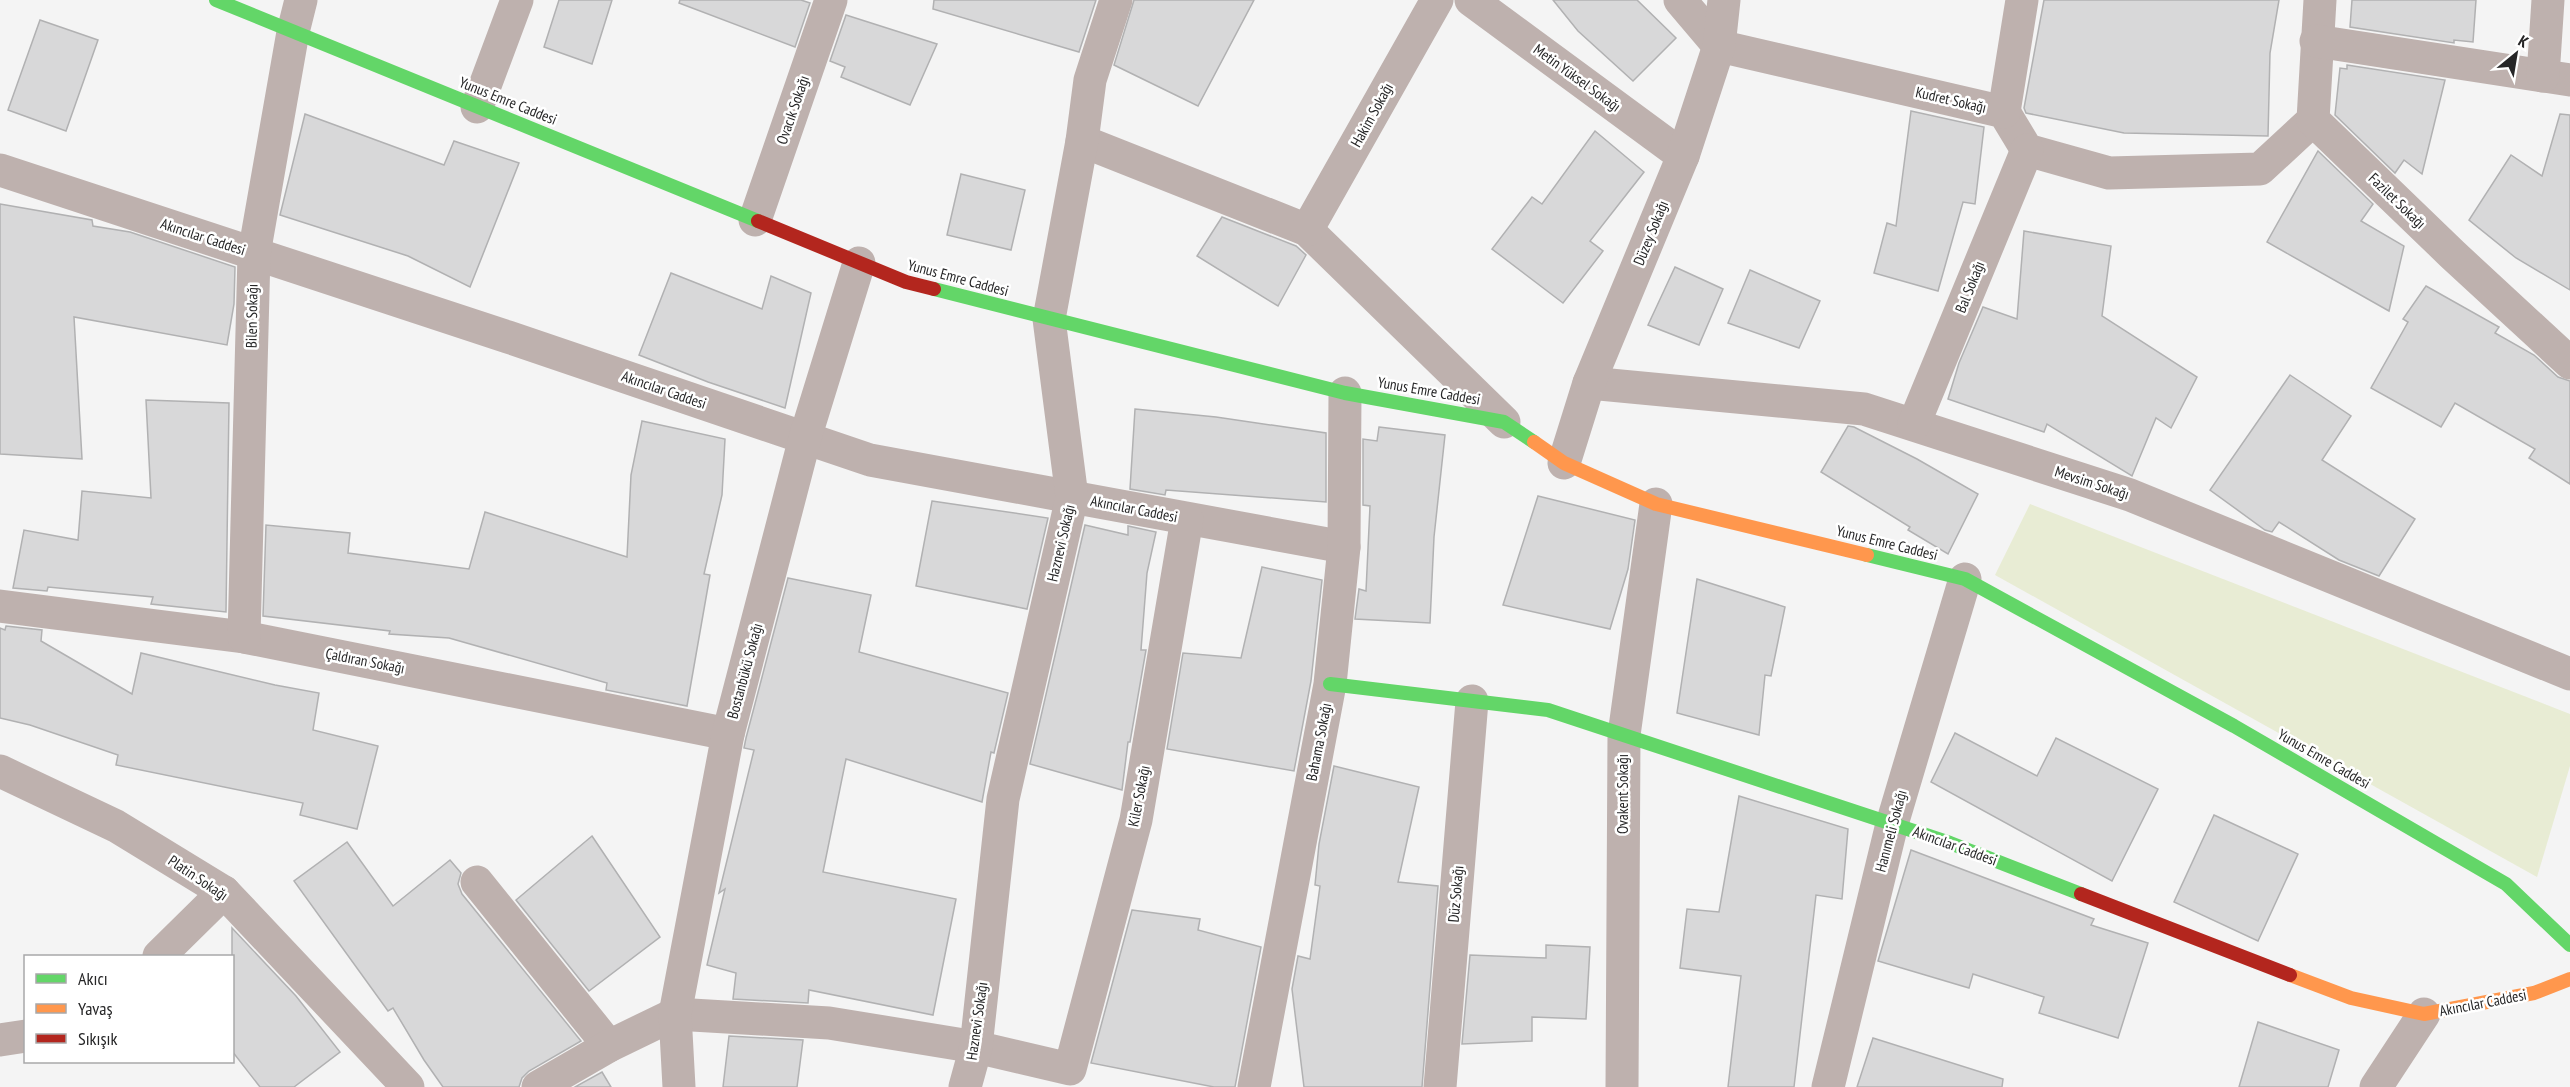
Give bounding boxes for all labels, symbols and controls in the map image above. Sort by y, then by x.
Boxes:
north arrow [2486,24,2546,84]
text: K [2515,30,2533,52]
street label: Metin Yüksel Sokağı [1530,40,1625,116]
street label: Yunus Emre Caddesi [457,72,560,129]
street label: Ovacık Sokağı [772,73,813,147]
street label: Hakim Sokağı [1346,79,1397,150]
street label: Kudret Sokağı [1914,82,1988,117]
street label: Fazilet Sokağı [2365,169,2430,233]
street label: Düzey Sokağı [1629,198,1672,268]
street label: Akıncılar Caddesi [158,214,248,259]
street label: Yunus Emre Caddesi [906,255,1011,300]
street label: Bal Sokağı [1951,258,1988,315]
street label: Bilen Sokağı [241,284,262,348]
street label: Akıncılar Caddesi [619,366,709,413]
street label: Yunus Emre Caddesi [1376,372,1482,409]
street label: Mevsim Sokağı [2053,462,2132,503]
street label: Akıncılar Caddesi [1089,491,1179,526]
street label: Haznevi Sokağı [1042,502,1079,583]
street label: Yunus Emre Caddesi [1835,521,1940,564]
street label: Bostanbükü Sokağı [723,621,766,721]
street label: Çaldıran Sokağı [324,644,406,677]
street label: Bahama Sokağı [1302,701,1335,783]
street label: Yunus Emre Caddesi [2275,724,2374,793]
street label: Ovakent Sokağı [1613,754,1632,834]
street label: Kiler Sokağı [1123,764,1154,828]
street label: Hanımeli Sokağı [1870,788,1911,874]
street label: Akıncılar Caddesi [1910,821,2000,870]
street label: Platin Sokağı [165,851,232,904]
street label: Düz Sokağı [1444,865,1467,923]
legend [24,955,234,1063]
text: Akıcı [78,967,108,990]
street label: Haznevi Sokağı [962,981,991,1061]
street label: Akıncılar Caddesi [2438,985,2528,1020]
text: Yavaş [78,997,113,1020]
text: Sıkışık [78,1027,117,1050]

